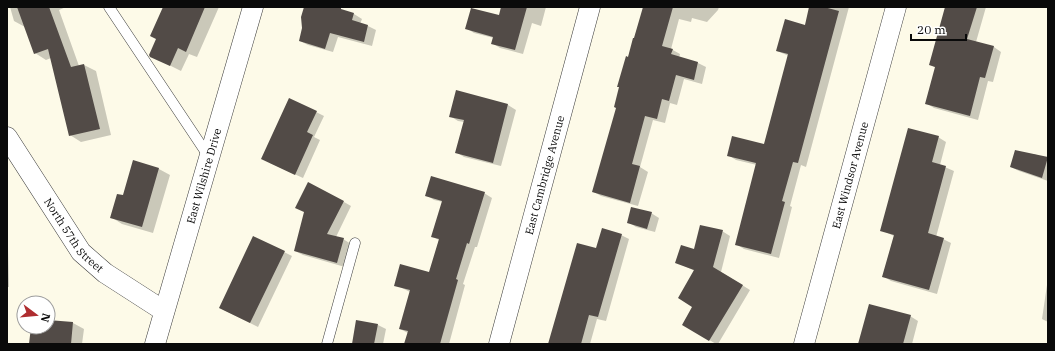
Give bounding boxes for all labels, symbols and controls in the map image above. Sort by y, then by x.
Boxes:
scale bar [911,16,966,42]
text: 20 m [917,22,946,37]
street label: East Cambridge Avenue [522,114,567,236]
street label: East Windsor Avenue [829,120,871,230]
street label: East Wilshire Drive [183,126,224,225]
street label: North 57th Street [41,195,106,275]
north arrow [16,295,56,335]
text: N [38,312,54,324]

